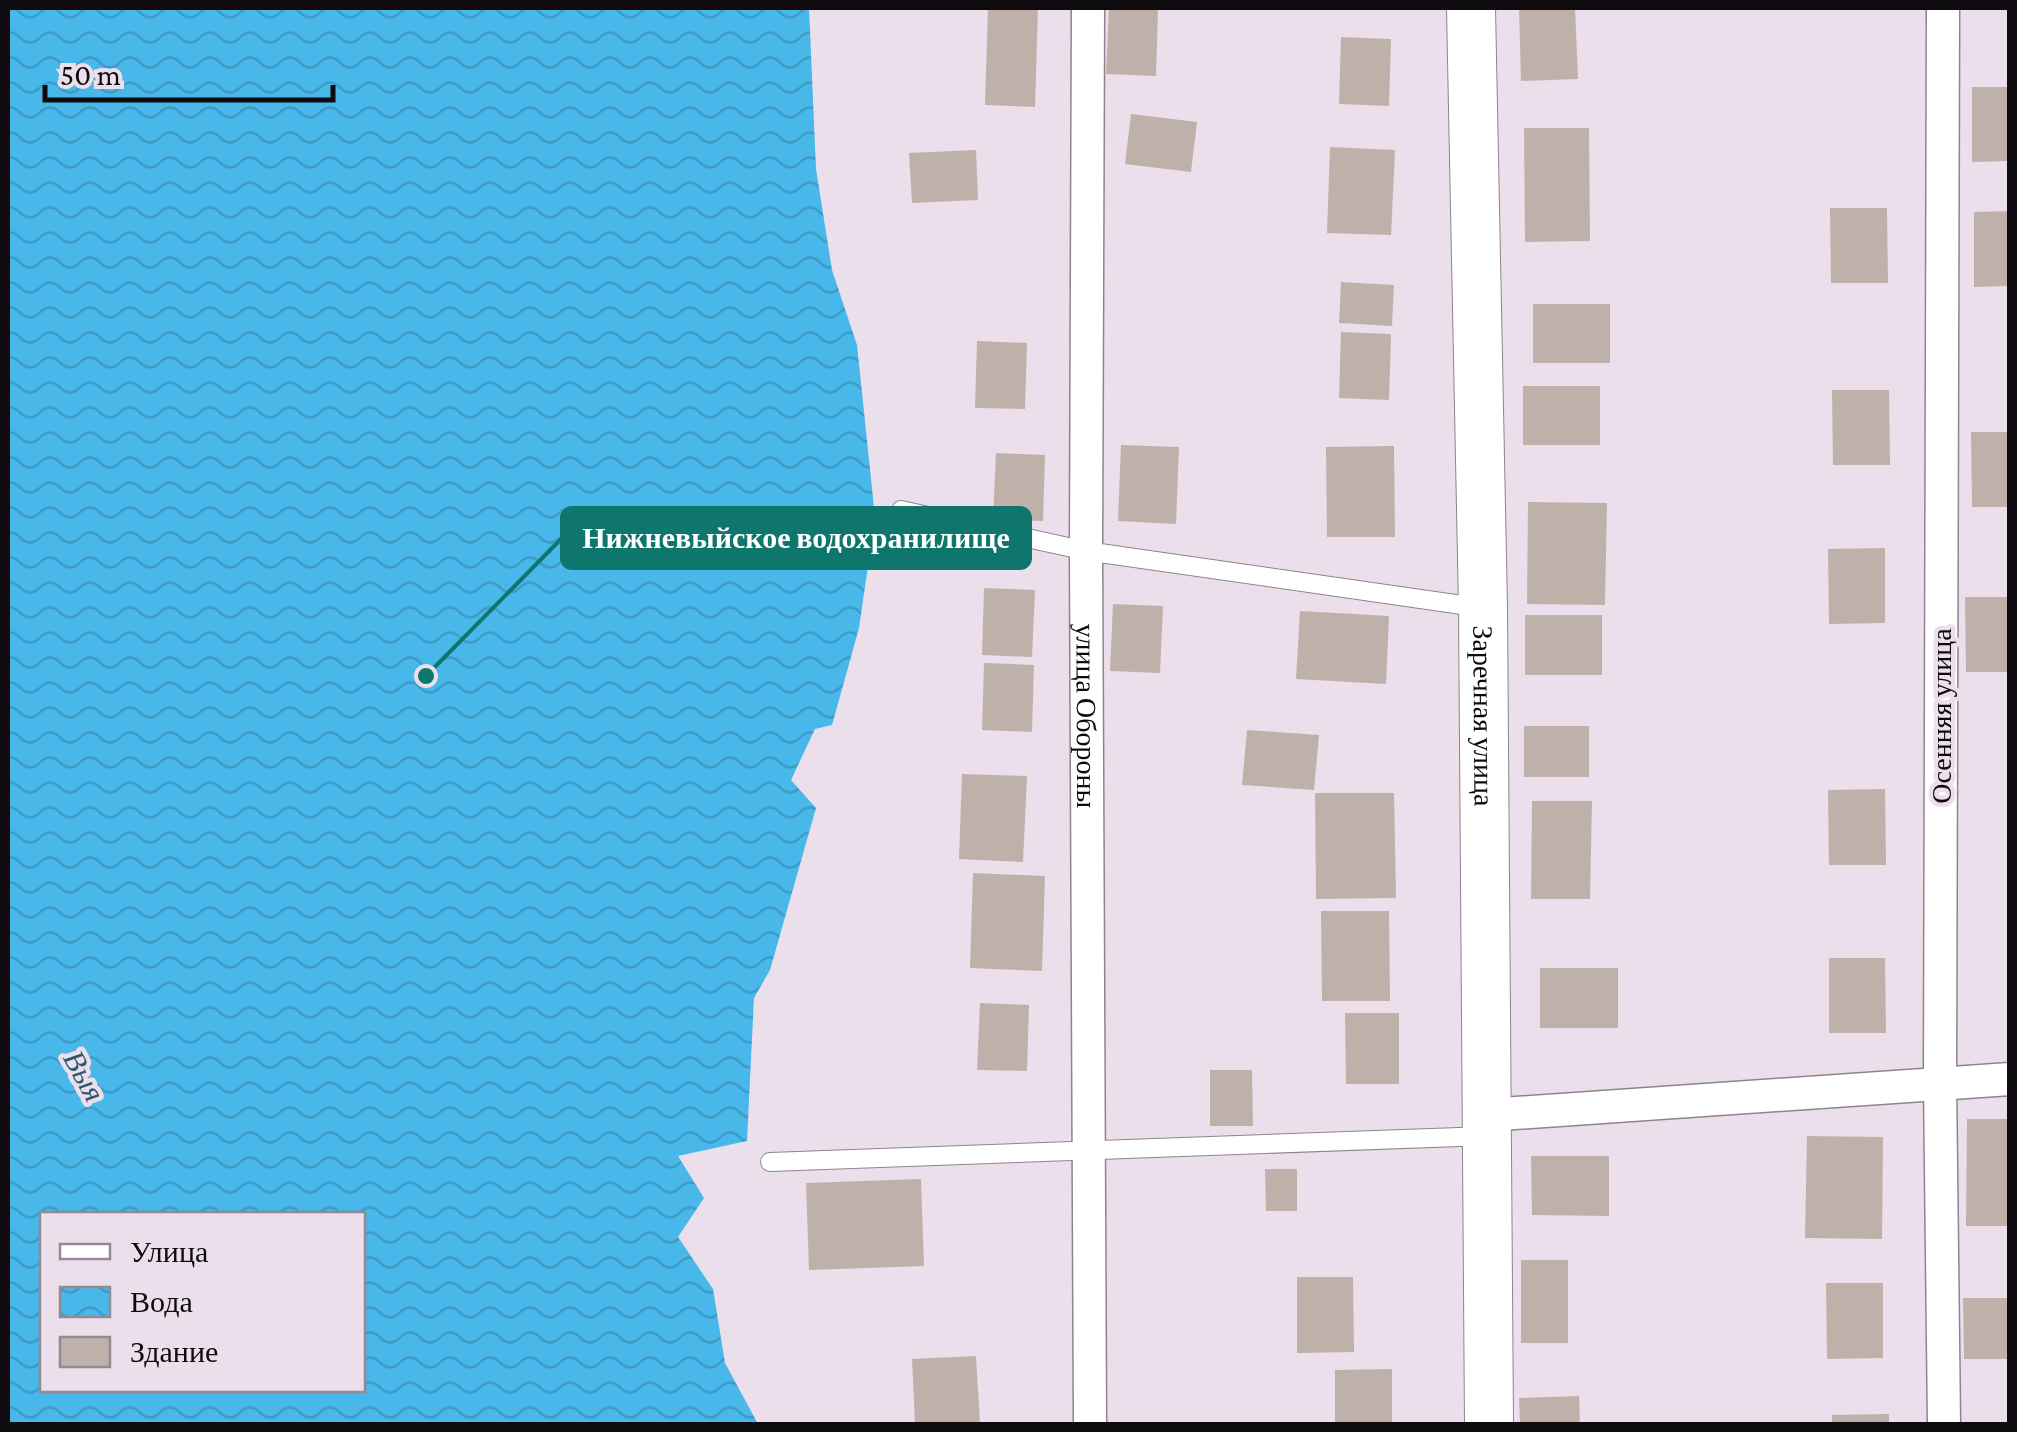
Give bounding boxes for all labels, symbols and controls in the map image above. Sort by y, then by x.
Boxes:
scale bar [45,40,332,102]
text: 50 m [60,58,121,91]
callout: Нижневыйское водохранилище [562,508,1030,568]
text: Нижневыйское водохранилище [582,521,1010,554]
street label: улица Обороны [1070,624,1102,809]
street label: Заречная улица [1467,625,1499,807]
street label: Осенняя улица [1926,628,1957,804]
water label: Выя [57,1045,112,1107]
legend [40,1212,365,1392]
text: Улица [130,1235,208,1268]
text: Вода [130,1285,193,1318]
text: Здание [130,1335,218,1368]

